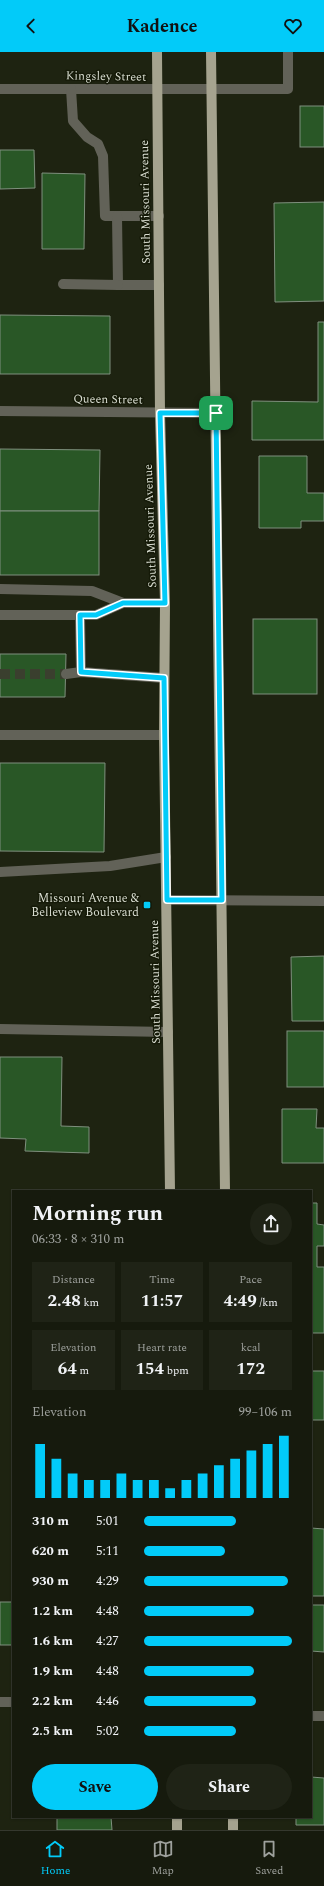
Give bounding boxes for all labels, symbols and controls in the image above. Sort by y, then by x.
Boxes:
text: Kadence [126,13,198,40]
icon: back [20,15,42,37]
icon: heart [282,15,304,37]
street label: Kingsley Street [66,66,146,87]
street label: South Missouri Avenue [135,140,156,264]
street label: Queen Street [73,389,143,410]
pin [199,396,233,430]
icon: arrive [205,402,227,424]
street label: South Missouri Avenue [139,464,162,588]
place label: Missouri Avenue & Belleview Boulevard [31,889,140,922]
marker: Missouri Avenue & Belleview Boulevard [142,900,152,910]
street label: South Missouri Avenue [145,920,166,1044]
text: Morning run [32,1197,163,1230]
button: share [250,1203,292,1245]
text: 06:33 · 8 × 310 m [32,1229,124,1249]
text: Distance [52,1271,95,1288]
text: Time [149,1271,175,1288]
text: Pace [239,1271,262,1288]
text: 2.48 [48,1288,81,1314]
text: 11:57 [141,1288,183,1314]
text: 4:49 [224,1288,257,1314]
text: km [81,1294,99,1311]
text: /km [257,1294,278,1311]
text: Elevation [50,1339,96,1356]
text: Heart rate [137,1339,187,1356]
text: kcal [241,1339,261,1356]
text: 64 [58,1356,77,1382]
text: 154 [135,1356,164,1382]
text: 172 [236,1356,265,1382]
text: m [77,1362,89,1379]
text: bpm [164,1362,189,1379]
text: Elevation [32,1402,86,1422]
text: 99–106 m [239,1402,292,1422]
text: 310 m [32,1511,69,1531]
text: 5:01 [96,1511,119,1531]
text: 620 m [32,1541,69,1561]
text: 5:11 [96,1541,119,1561]
text: 930 m [32,1571,69,1591]
text: 4:29 [96,1571,119,1591]
text: 1.2 km [32,1601,73,1621]
text: 4:48 [96,1601,119,1621]
text: 1.6 km [32,1631,73,1651]
text: 4:27 [96,1631,119,1651]
text: 1.9 km [32,1661,73,1681]
text: 4:48 [96,1661,119,1681]
text: 2.2 km [32,1691,73,1711]
text: 4:46 [96,1691,119,1711]
text: 2.5 km [32,1721,73,1741]
text: 5:02 [96,1721,119,1741]
button: Save [32,1764,158,1810]
button: Share [166,1764,292,1810]
tab: Home [41,1838,70,1879]
tab: Map [152,1838,174,1879]
tab: Saved [255,1838,283,1879]

